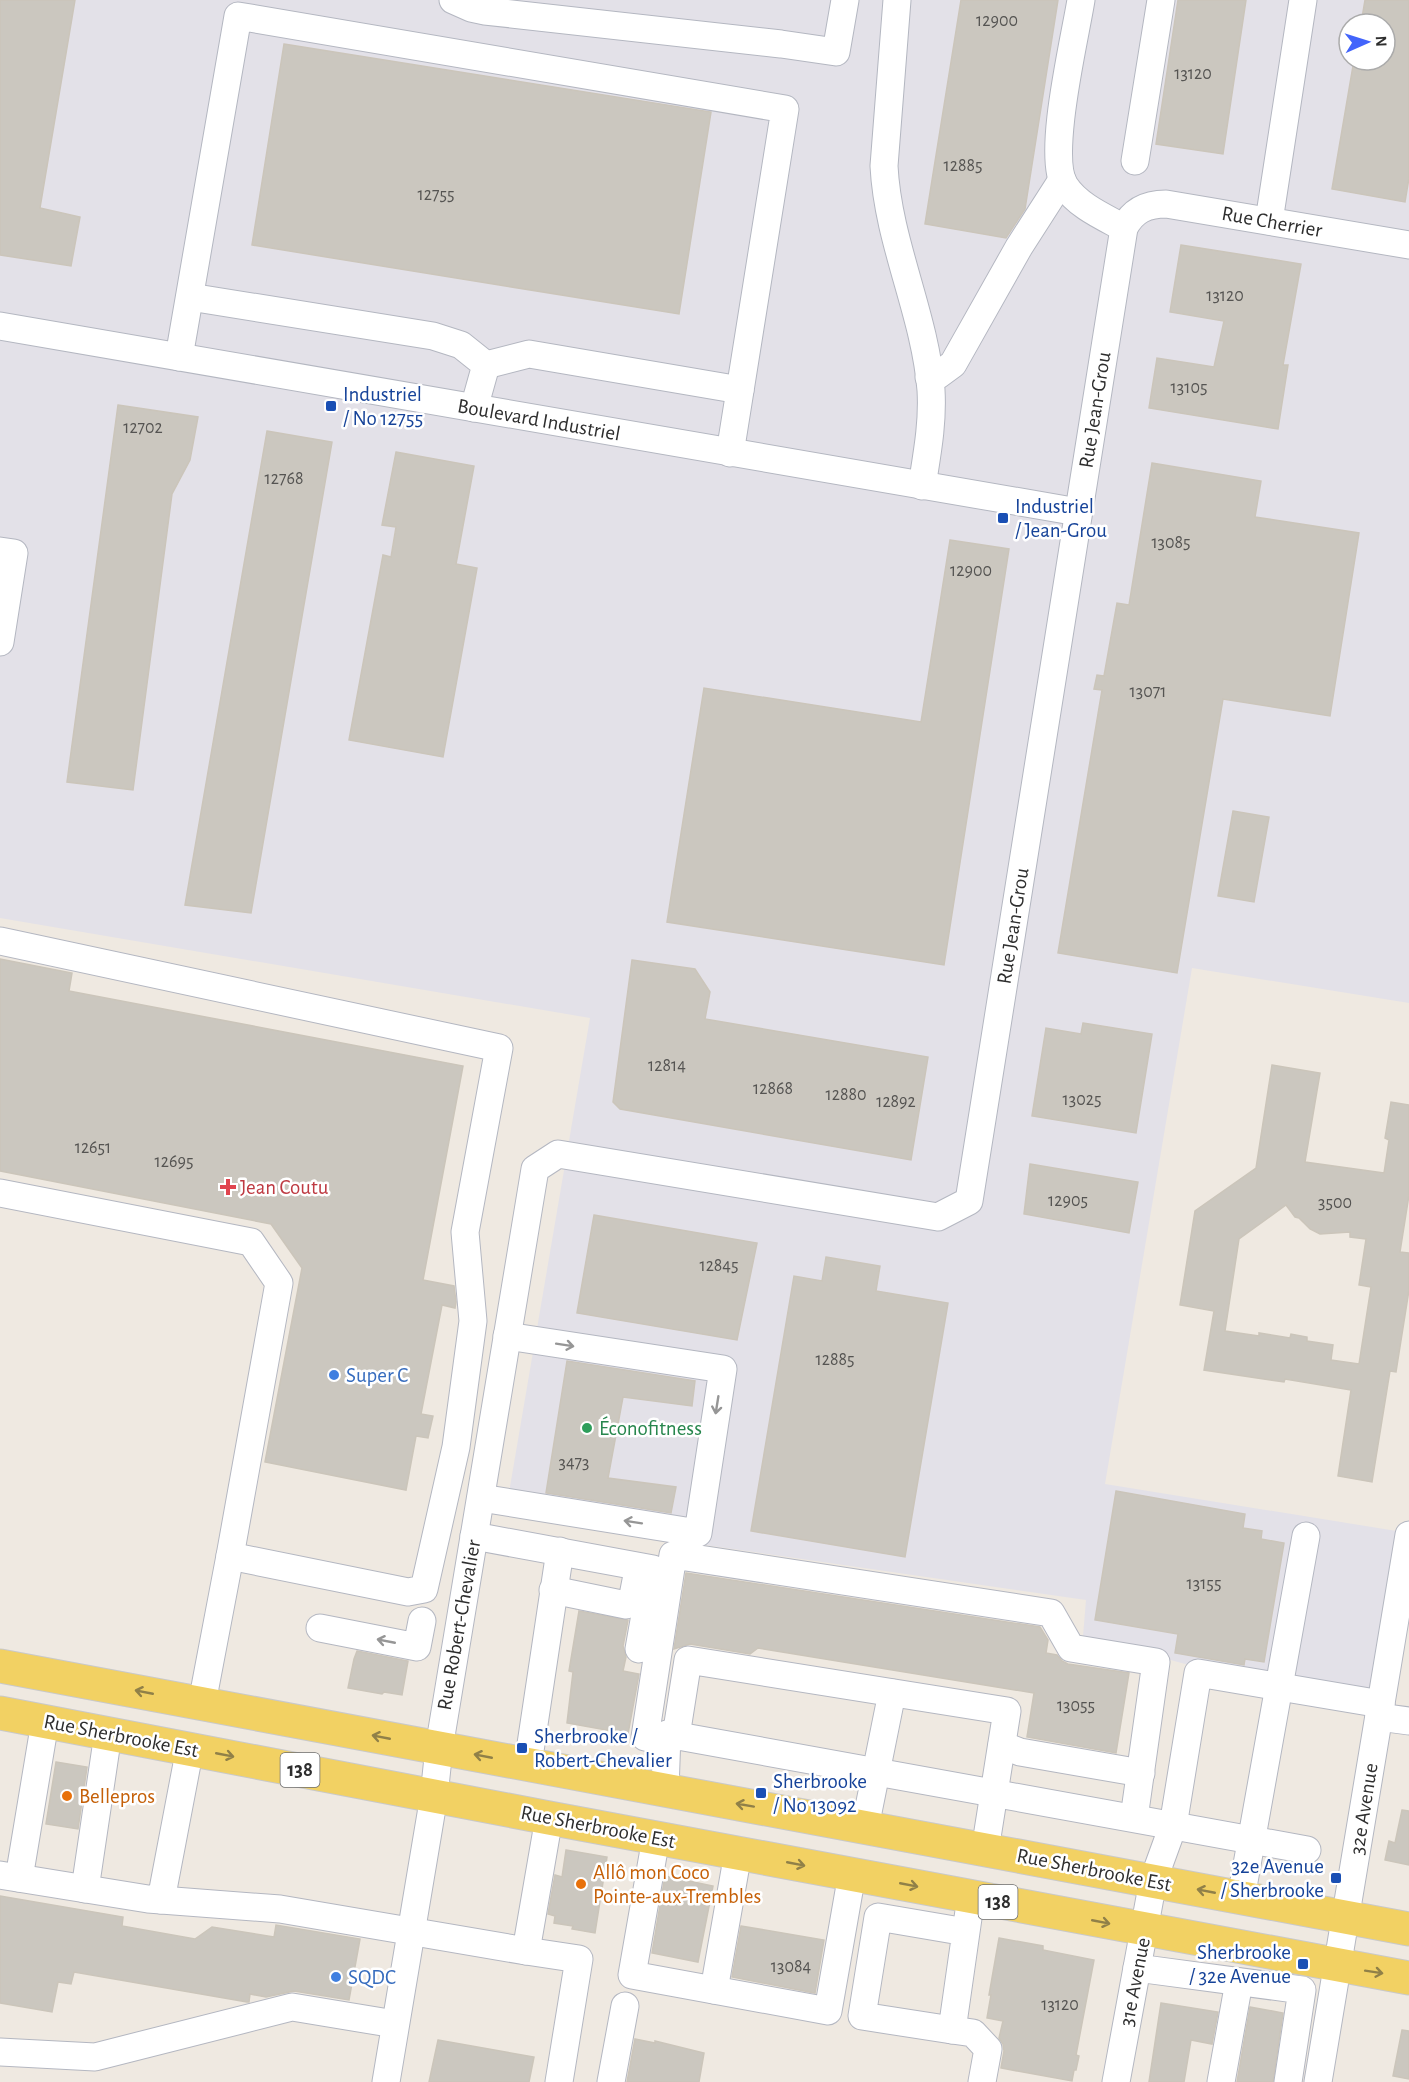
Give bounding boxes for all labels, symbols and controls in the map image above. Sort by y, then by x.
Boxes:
house number: 12900 [976,12,1018,30]
north arrow [1337,12,1397,72]
text: N [1373,35,1389,47]
house number: 13120 [1174,65,1212,83]
house number: 12885 [944,157,982,175]
house number: 12755 [418,186,454,204]
street label: Rue Cherrier [1220,203,1324,241]
house number: 13120 [1206,287,1244,305]
street label: Rue Jean-Grou [1075,350,1115,470]
house number: 13105 [1171,379,1207,397]
place label: Industriel / No 12755 [343,384,423,429]
street label: Boulevard Industriel [456,395,622,445]
marker: Industriel / No 12755 [324,399,338,413]
house number: 12702 [123,419,163,437]
house number: 12768 [265,470,303,488]
place label: Industriel / Jean-Grou [1015,496,1107,541]
marker: Industriel / Jean-Grou [996,511,1010,525]
house number: 13085 [1151,534,1191,552]
house number: 12900 [950,562,992,580]
house number: 13071 [1130,683,1166,701]
street label: Rue Jean-Grou [993,866,1033,986]
house number: 12814 [648,1057,686,1075]
house number: 12868 [753,1080,793,1098]
house number: 12880 [826,1086,866,1104]
house number: 13025 [1063,1091,1101,1109]
house number: 12892 [876,1093,916,1111]
house number: 12651 [75,1139,111,1157]
house number: 12695 [155,1153,193,1171]
place label: Jean Coutu [240,1177,329,1198]
marker: Jean Coutu [221,1180,235,1194]
house number: 12905 [1048,1192,1088,1210]
house number: 3500 [1318,1194,1352,1212]
house number: 12845 [699,1257,739,1275]
one-way arrow [555,1339,575,1350]
house number: 12885 [816,1351,854,1369]
place label: Super C [346,1365,408,1386]
marker: Super C [327,1368,341,1382]
one-way arrow [712,1394,723,1414]
place label: Éconofitness [599,1416,702,1439]
marker: Éconofitness [580,1421,594,1435]
house number: 3473 [559,1454,590,1472]
one-way arrow [624,1517,643,1528]
street label: Rue Robert-Chevalier [434,1538,484,1712]
house number: 13155 [1187,1575,1221,1593]
one-way arrow [377,1635,396,1646]
one-way arrow [135,1686,154,1697]
house number: 13055 [1057,1697,1095,1715]
street label: Rue Sherbrooke Est [42,1711,200,1761]
place label: Sherbrooke / Robert-Chevalier [534,1726,672,1771]
one-way arrow [372,1731,391,1742]
marker: Sherbrooke / Robert-Chevalier [515,1741,529,1755]
one-way arrow [214,1750,234,1761]
one-way arrow [474,1750,494,1761]
road number: 138 [280,1753,320,1787]
street label: 32e Avenue [1346,1762,1382,1856]
place label: Sherbrooke / No 13092 [773,1771,867,1816]
place label: Bellepros [79,1786,155,1807]
marker: Sherbrooke / No 13092 [754,1786,768,1800]
marker: Bellepros [60,1789,74,1803]
one-way arrow [736,1799,756,1810]
street label: Rue Sherbrooke Est [519,1802,677,1852]
street label: Rue Sherbrooke Est [1015,1845,1173,1895]
place label: 32e Avenue / Sherbrooke [1221,1856,1324,1901]
one-way arrow [786,1859,805,1870]
place label: Allô mon Coco Pointe-aux-Trembles [593,1862,761,1907]
marker: 32e Avenue / Sherbrooke [1329,1871,1343,1885]
marker: Allô mon Coco Pointe-aux-Trembles [574,1877,588,1891]
one-way arrow [899,1880,919,1891]
road number: 138 [978,1885,1018,1919]
one-way arrow [1197,1885,1216,1896]
one-way arrow [1091,1917,1110,1928]
street label: 31e Avenue [1116,1936,1154,2028]
place label: Sherbrooke / 32e Avenue [1189,1942,1291,1987]
marker: Sherbrooke / 32e Avenue [1296,1957,1310,1971]
house number: 13084 [771,1958,811,1976]
place label: SQDC [348,1967,396,1988]
one-way arrow [1363,1967,1383,1978]
marker: SQDC [329,1970,343,1984]
house number: 13120 [1041,1996,1079,2014]

